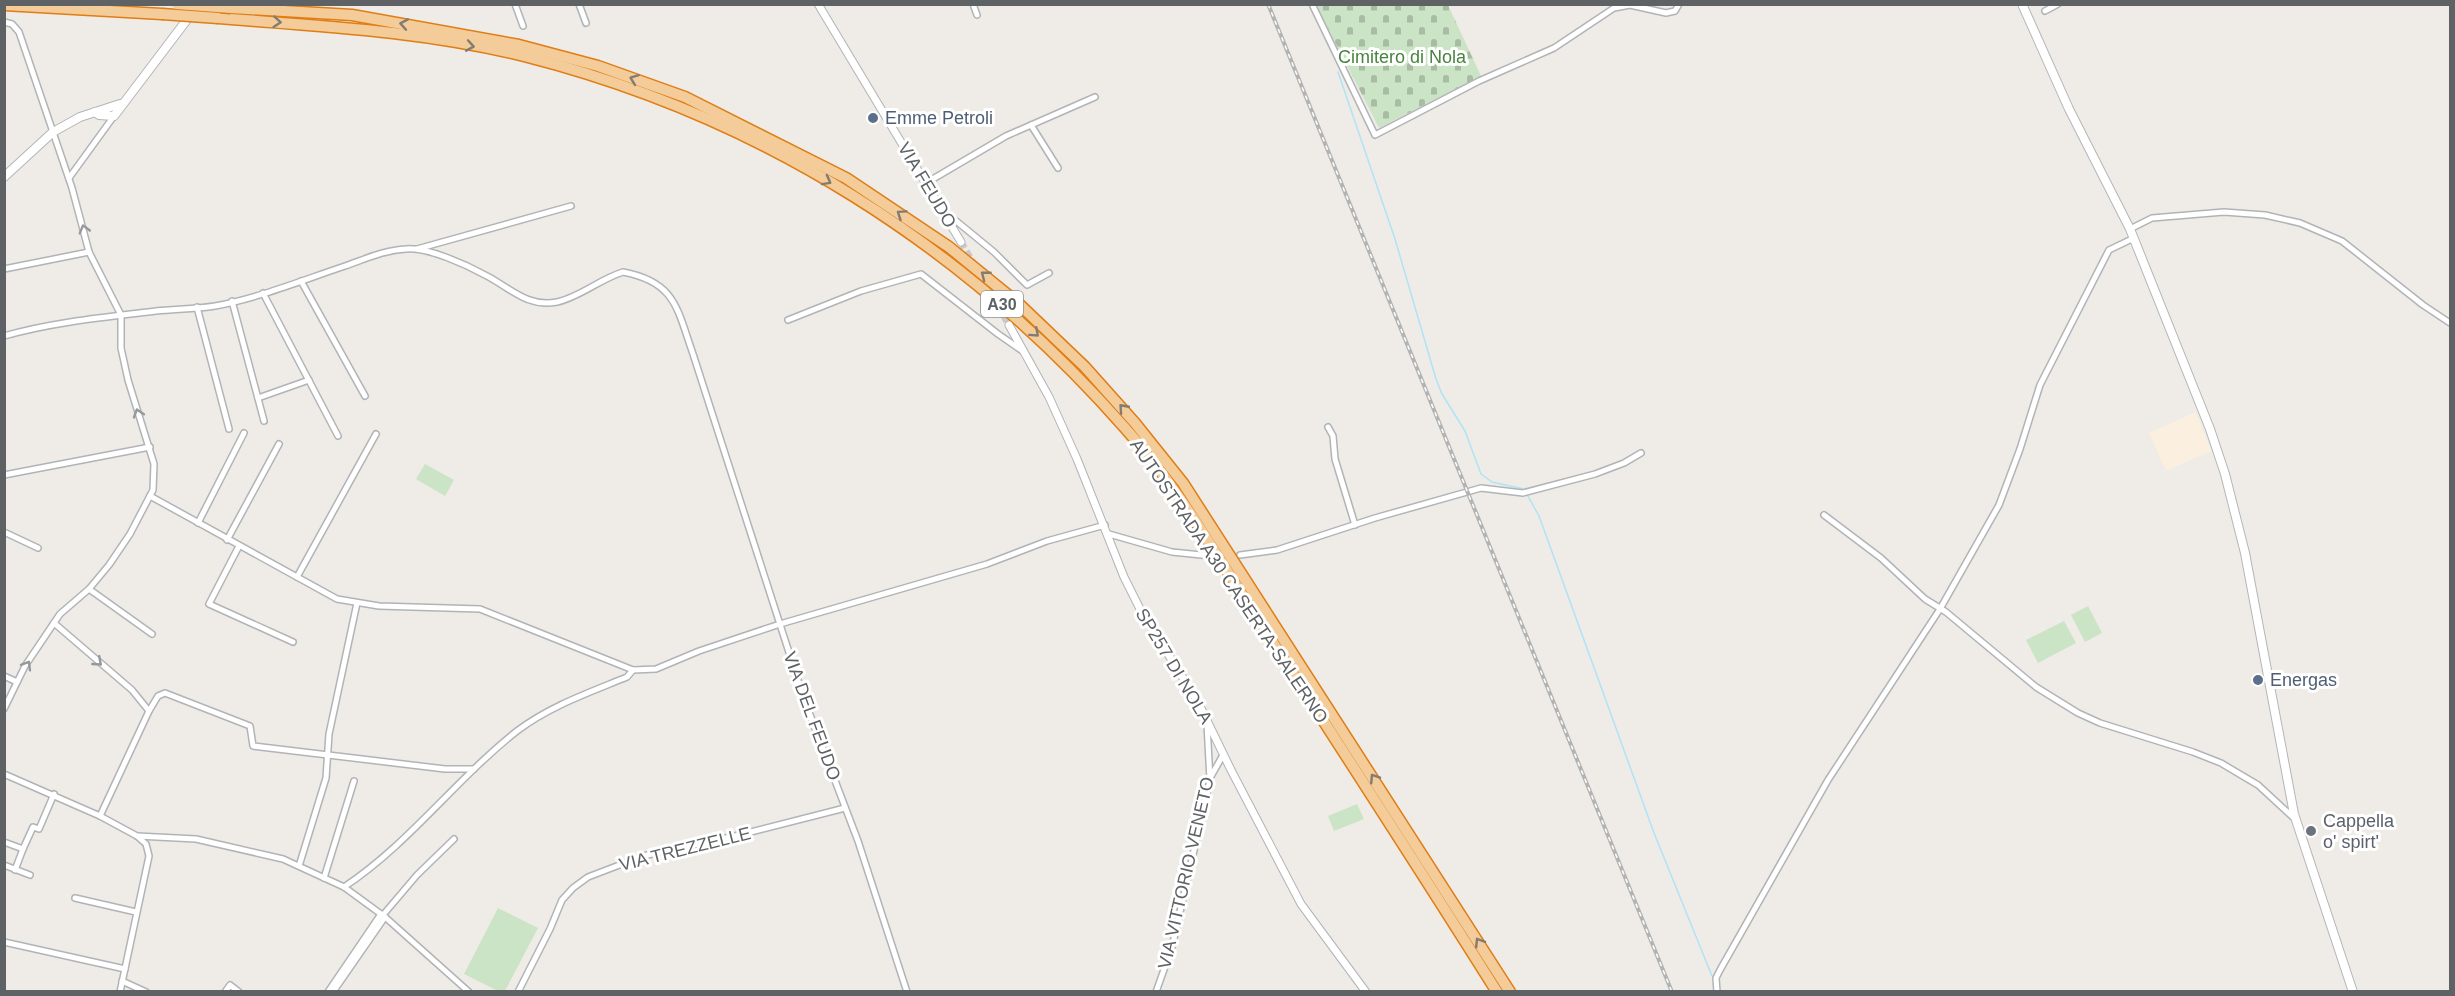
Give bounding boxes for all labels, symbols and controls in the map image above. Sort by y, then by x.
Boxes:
one-way arrow [272,15,281,28]
one-way arrow [399,18,409,31]
one-way arrow [466,40,475,52]
park label: Cimitero di Nola [1338,47,1467,67]
one-way arrow [629,74,640,86]
place label: Emme Petroli [885,108,993,128]
marker: Emme Petroli [866,111,880,125]
street label: VIA FEUDO [894,139,960,231]
one-way arrow [821,174,832,185]
one-way arrow [896,210,907,221]
one-way arrow [78,224,91,234]
one-way arrow [980,271,991,282]
road number: A30 [981,291,1023,317]
one-way arrow [1028,326,1039,337]
one-way arrow [1119,405,1130,415]
one-way arrow [133,408,146,419]
street label: AUTOSTRADA A30 CASERTA-SALERNO [1126,435,1332,727]
street label: SP257 DI NOLA [1132,605,1216,727]
street label: VIA DEL FEUDO [779,649,845,783]
one-way arrow [91,655,102,666]
one-way arrow [19,661,31,671]
place label: Energas [2270,670,2337,690]
marker: Energas [2251,673,2265,687]
one-way arrow [1369,774,1381,784]
street label: VIA VITTORIO VENETO [1154,775,1218,971]
place label: Cappella o' spirt' [2323,811,2395,852]
street label: VIA TREZZELLE [617,823,753,875]
marker: Cappella o' spirt' [2304,824,2318,838]
one-way arrow [1474,938,1486,948]

